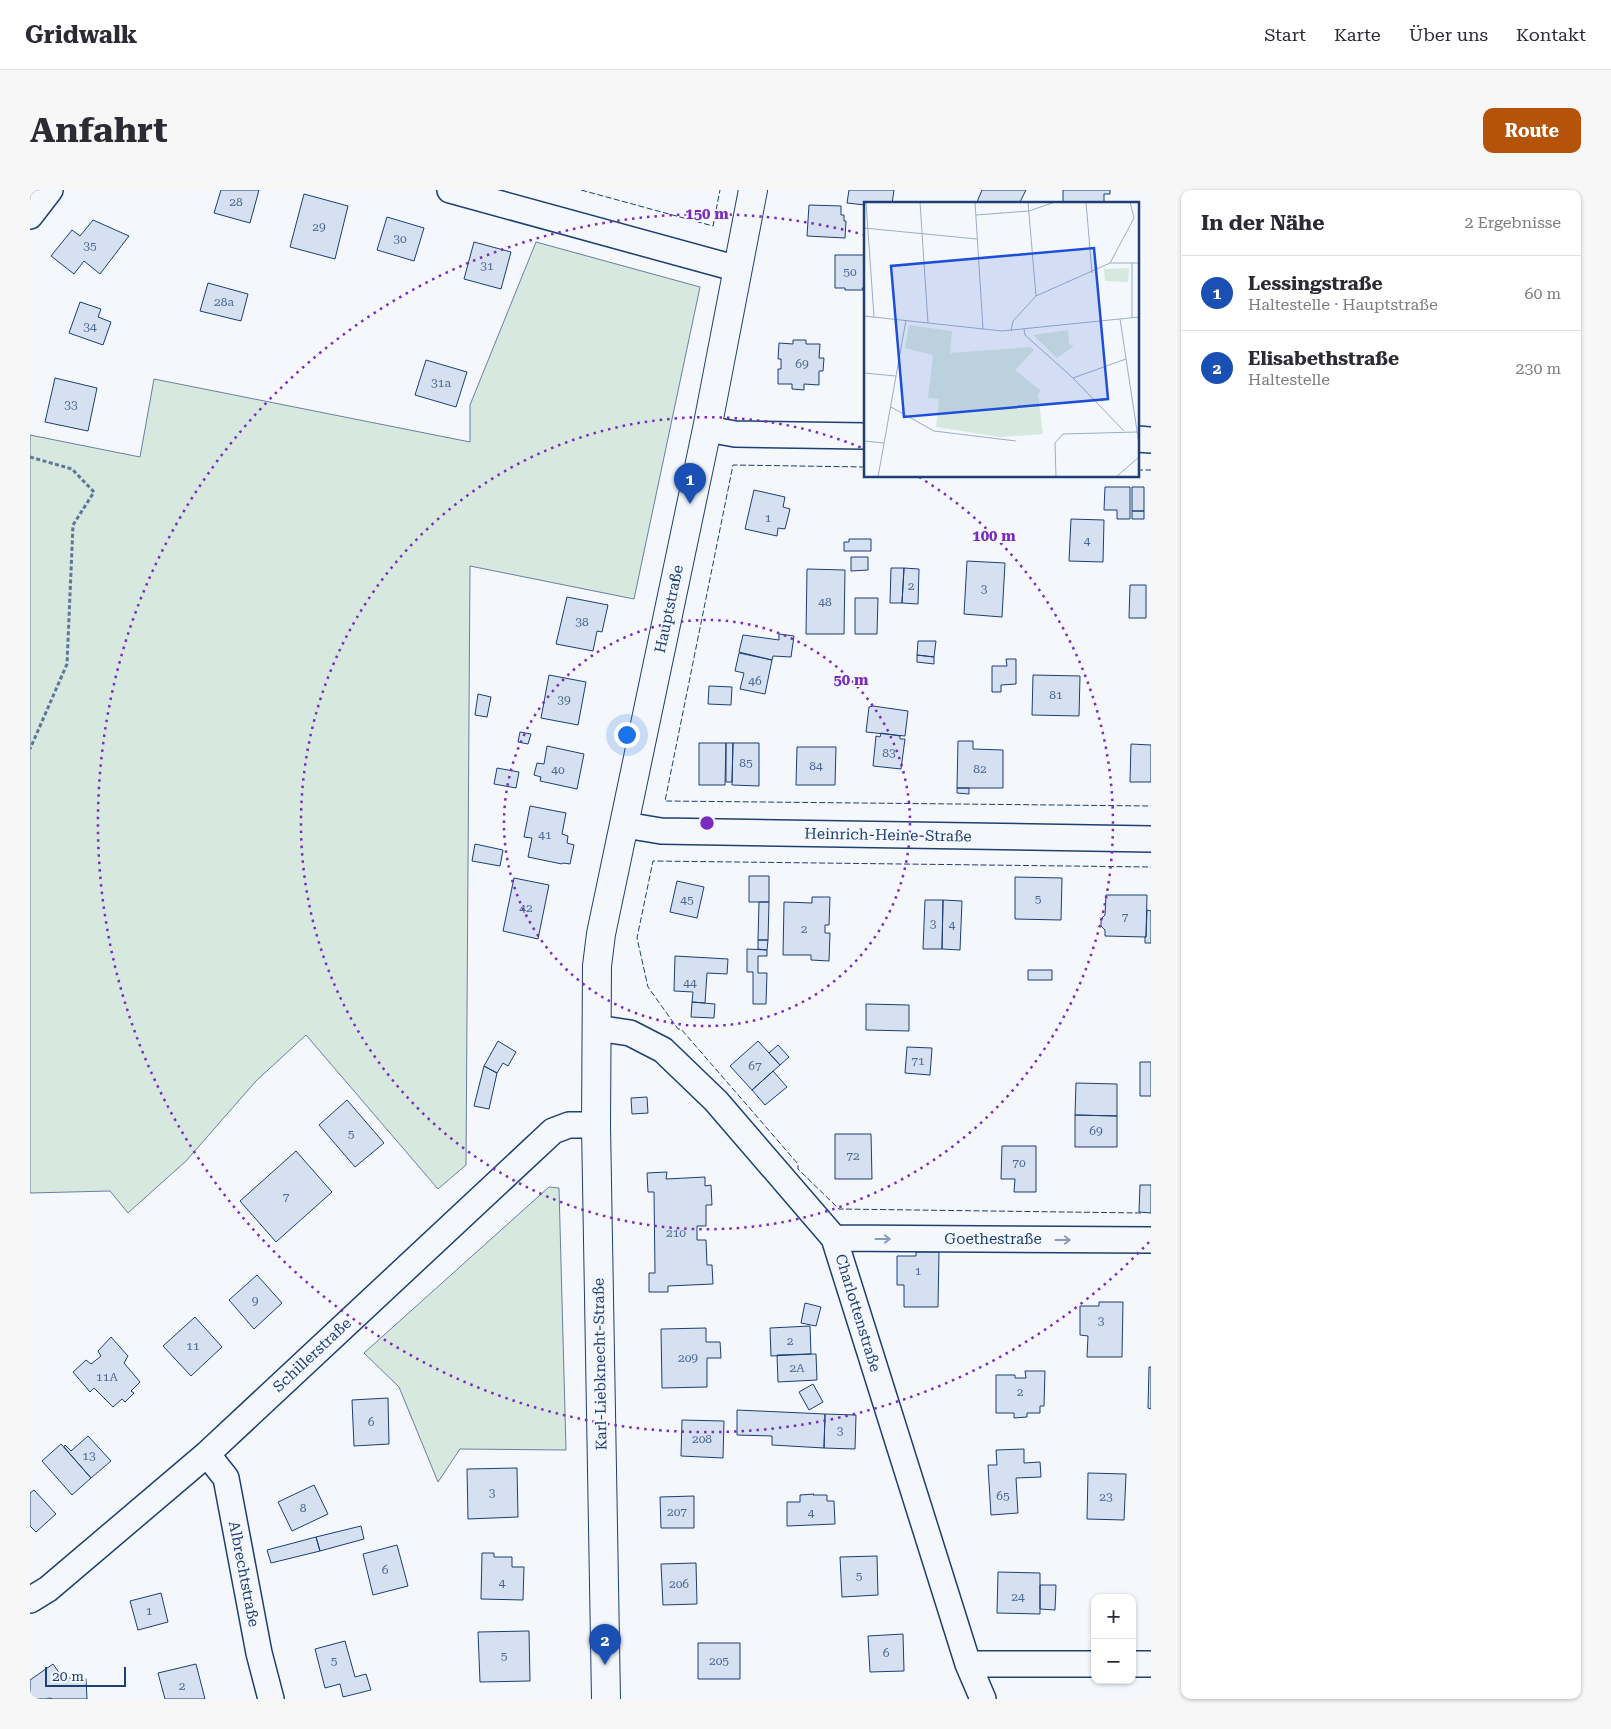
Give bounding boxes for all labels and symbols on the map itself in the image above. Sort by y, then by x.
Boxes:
house number: 28 [229,195,243,209]
inset map [864,202,1138,478]
text: 150 m [685,205,729,223]
house number: 29 [312,220,326,234]
house number: 30 [393,232,407,246]
house number: 35 [83,239,97,253]
house number: 31 [480,259,494,273]
house number: 50 [843,265,857,279]
house number: 28a [214,295,234,309]
house number: 34 [83,320,97,334]
house number: 69 [795,357,809,371]
house number: 31a [431,376,451,390]
house number: 33 [64,398,78,412]
pin: 1 [674,463,706,504]
house number: 1 [765,511,772,525]
text: 100 m [972,527,1016,545]
house number: 4 [1084,534,1091,548]
street label: Hauptstraße [651,563,687,655]
house number: 2 [908,579,915,593]
house number: 3 [981,582,988,596]
house number: 48 [818,595,832,609]
house number: 38 [575,615,589,629]
text: 50 m [833,671,869,689]
house number: 46 [748,674,762,688]
house number: 81 [1049,688,1063,702]
house number: 39 [557,693,571,707]
your location [614,722,640,748]
house number: 83 [882,746,896,760]
house number: 85 [739,756,753,770]
house number: 84 [809,759,823,773]
house number: 82 [973,762,987,776]
house number: 40 [551,763,565,777]
centre of rings [698,814,716,832]
street label: Heinrich-Heine-Straße [804,825,972,845]
house number: 41 [538,828,552,842]
house number: 5 [1035,892,1042,906]
house number: 45 [680,893,694,907]
house number: 42 [519,901,533,915]
house number: 7 [1122,910,1129,924]
house number: 3 [930,917,937,931]
house number: 4 [949,918,956,932]
house number: 2 [801,922,808,936]
house number: 44 [683,976,697,990]
house number: 71 [911,1054,925,1068]
house number: 67 [748,1059,762,1073]
house number: 69 [1089,1124,1103,1138]
house number: 5 [348,1127,355,1141]
house number: 72 [846,1149,860,1163]
house number: 70 [1012,1156,1026,1170]
house number: 7 [283,1190,290,1204]
house number: 210 [666,1226,686,1240]
street label: Goethestraße [944,1230,1042,1248]
one-way arrow [875,1234,891,1243]
one-way arrow [1054,1235,1071,1245]
street label: Charlottenstraße [832,1252,884,1374]
house number: 1 [915,1264,922,1278]
street label: Karl-Liebknecht-Straße [589,1278,611,1450]
house number: 9 [252,1294,259,1308]
street label: Schillerstraße [269,1314,355,1396]
house number: 3 [1098,1314,1105,1328]
house number: 2 [787,1334,794,1348]
house number: 11 [186,1339,200,1353]
house number: 209 [678,1351,698,1365]
house number: 2A [789,1361,805,1375]
house number: 11A [96,1370,119,1384]
house number: 2 [1017,1385,1024,1399]
house number: 6 [368,1415,375,1429]
house number: 3 [837,1424,844,1438]
house number: 208 [692,1432,712,1446]
house number: 13 [82,1449,96,1463]
house number: 3 [489,1486,496,1500]
house number: 65 [996,1489,1010,1503]
house number: 23 [1099,1490,1113,1504]
house number: 8 [300,1501,307,1515]
house number: 207 [667,1505,687,1519]
house number: 4 [808,1506,815,1520]
street label: Albrechtstraße [225,1520,263,1628]
house number: 6 [382,1563,389,1577]
house number: 5 [856,1569,863,1583]
house number: 4 [499,1576,506,1590]
house number: 206 [669,1577,689,1591]
house number: 24 [1011,1590,1025,1604]
house number: 1 [146,1604,153,1618]
pin: 2 [589,1624,621,1665]
house number: 6 [883,1646,890,1660]
house number: 5 [501,1649,508,1663]
house number: 5 [331,1654,338,1668]
house number: 205 [709,1654,729,1668]
scale bar [45,1664,126,1687]
house number: 2 [179,1679,186,1693]

